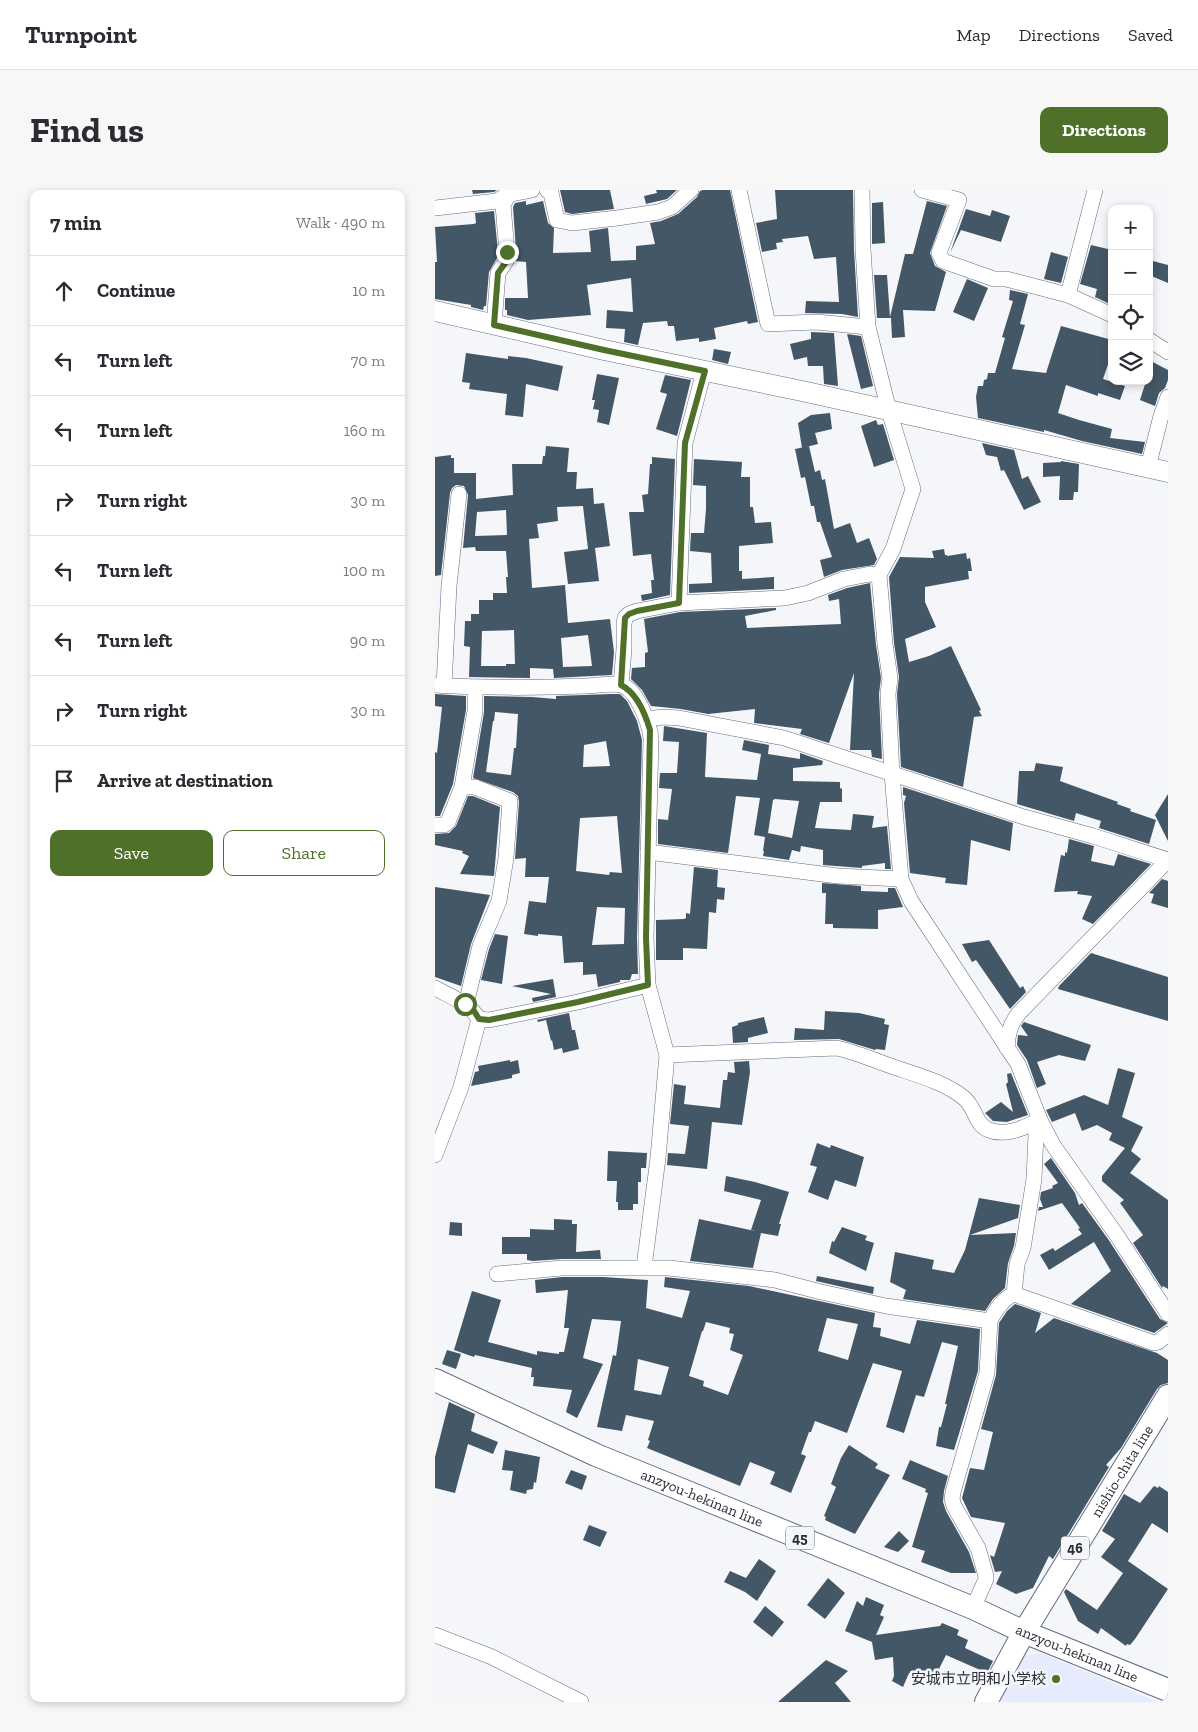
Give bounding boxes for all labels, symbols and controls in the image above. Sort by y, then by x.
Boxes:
text: Turnpoint [25,20,137,49]
text: Map [956,24,991,46]
text: Directions [1019,24,1100,46]
text: Saved [1128,24,1173,46]
button: Directions [1040,107,1168,153]
text: Find us [30,109,144,151]
map controls [1108,205,1153,385]
button: + [1108,205,1153,250]
text: 7 min [50,210,101,235]
text: Walk · 490 m [296,213,385,232]
route end [496,241,519,264]
button: − [1108,250,1153,295]
icon: ahead [50,277,78,305]
text: Continue [97,279,175,302]
text: 10 m [352,281,385,300]
button: locate [1108,295,1153,340]
button: layers [1108,340,1153,385]
icon: left [50,347,78,375]
text: Turn left [97,349,172,372]
text: 70 m [351,351,385,370]
icon: left [50,417,78,445]
text: Turn left [97,419,172,442]
text: 160 m [344,421,385,440]
icon: right [50,487,78,515]
text: Turn right [97,489,187,512]
text: 30 m [351,491,385,510]
icon: left [50,557,78,585]
text: Turn left [97,559,172,582]
text: 100 m [343,561,385,580]
icon: left [50,627,78,655]
text: Turn left [97,629,172,652]
text: 90 m [350,631,385,650]
icon: right [50,697,78,725]
text: Turn right [97,699,187,722]
text: 30 m [351,701,385,720]
icon: arrive [50,767,78,795]
text: Arrive at destination [97,769,273,792]
button: Save [50,830,213,876]
button: Share [223,830,385,876]
route start [454,993,477,1016]
street label: nishio-chita line [1087,1422,1157,1521]
street label: anzyou-hekinan line [638,1465,766,1531]
road number: 45 [786,1526,814,1550]
road number: 46 [1061,1536,1089,1560]
street label: anzyou-hekinan line [1013,1620,1141,1686]
place label: 安城市立明和小学校 [911,1670,1046,1688]
marker: 安城市立明和小学校 [1050,1673,1062,1685]

